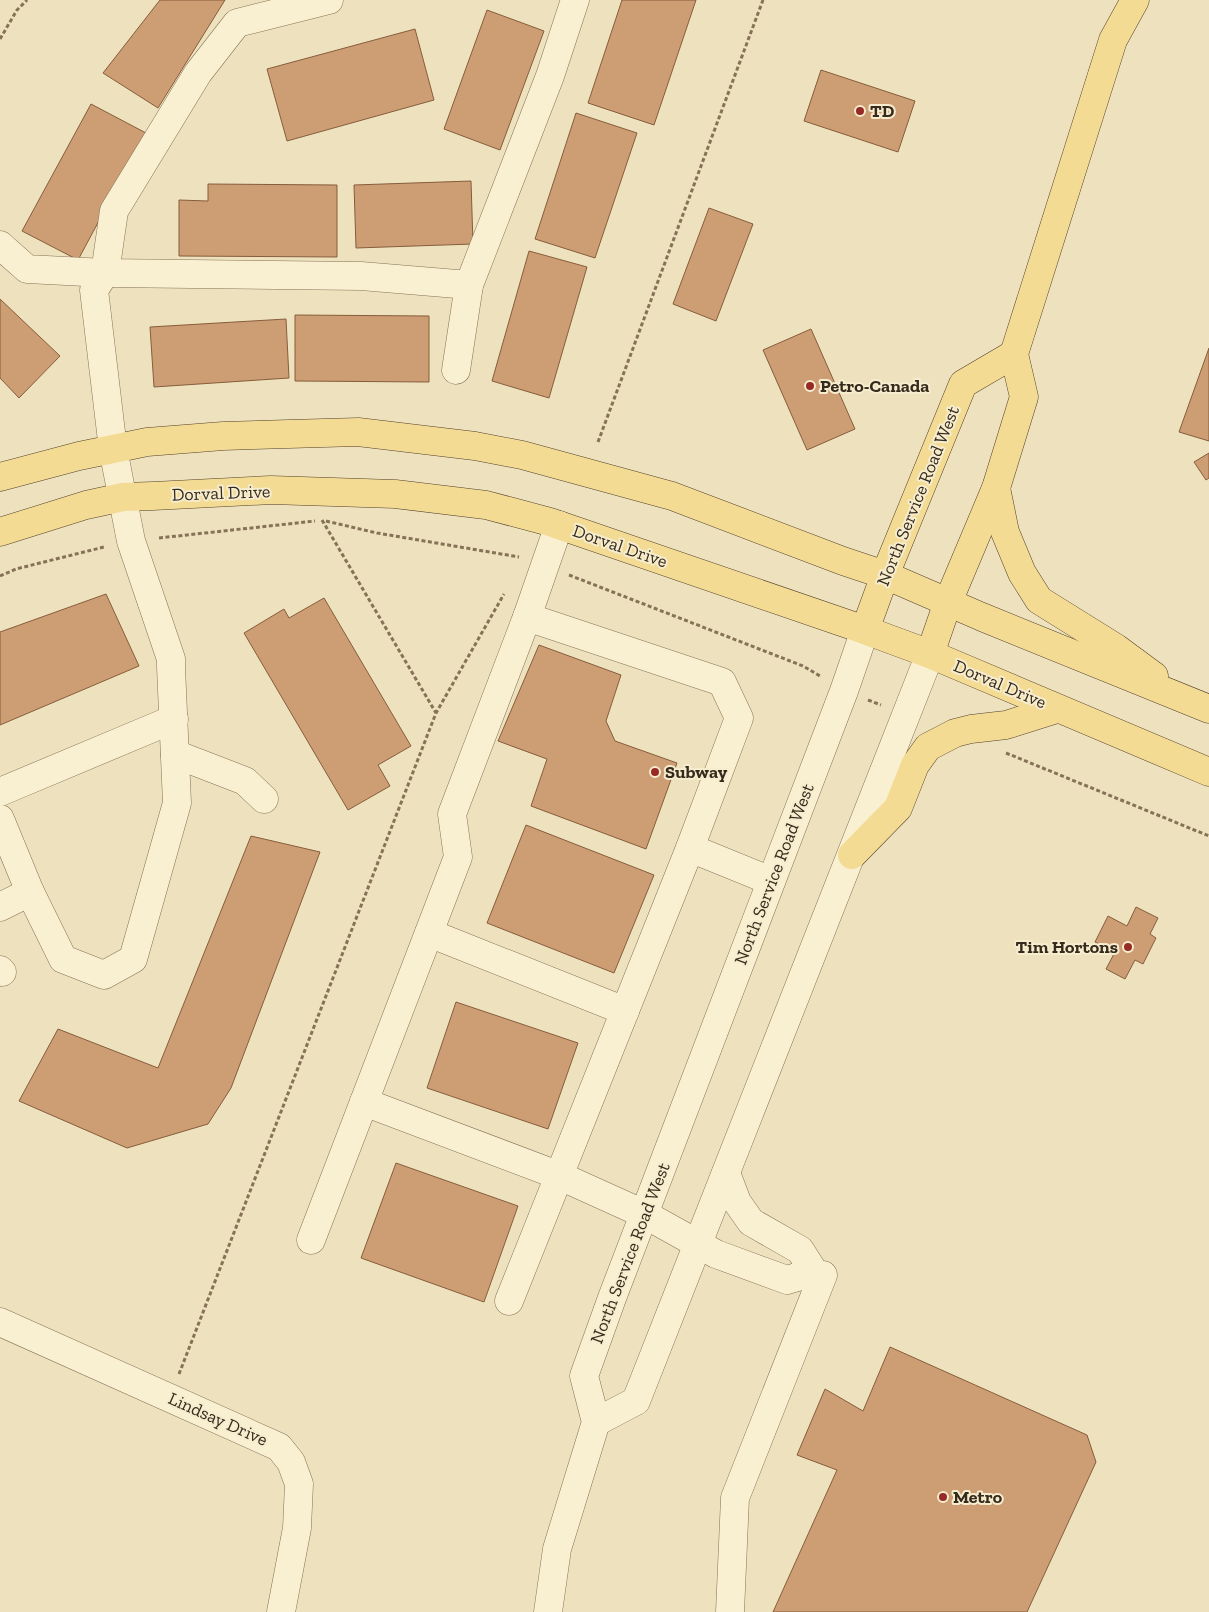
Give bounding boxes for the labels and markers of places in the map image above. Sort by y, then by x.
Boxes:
place label: TD [870,100,895,122]
marker: TD [854,105,866,117]
place label: Petro-Canada [820,375,929,397]
marker: Petro-Canada [804,380,816,392]
place label: Subway [665,761,728,783]
marker: Subway [649,766,661,778]
place label: Tim Hortons [1016,936,1118,958]
marker: Tim Hortons [1122,941,1134,953]
place label: Metro [953,1486,1003,1508]
marker: Metro [937,1491,949,1503]

